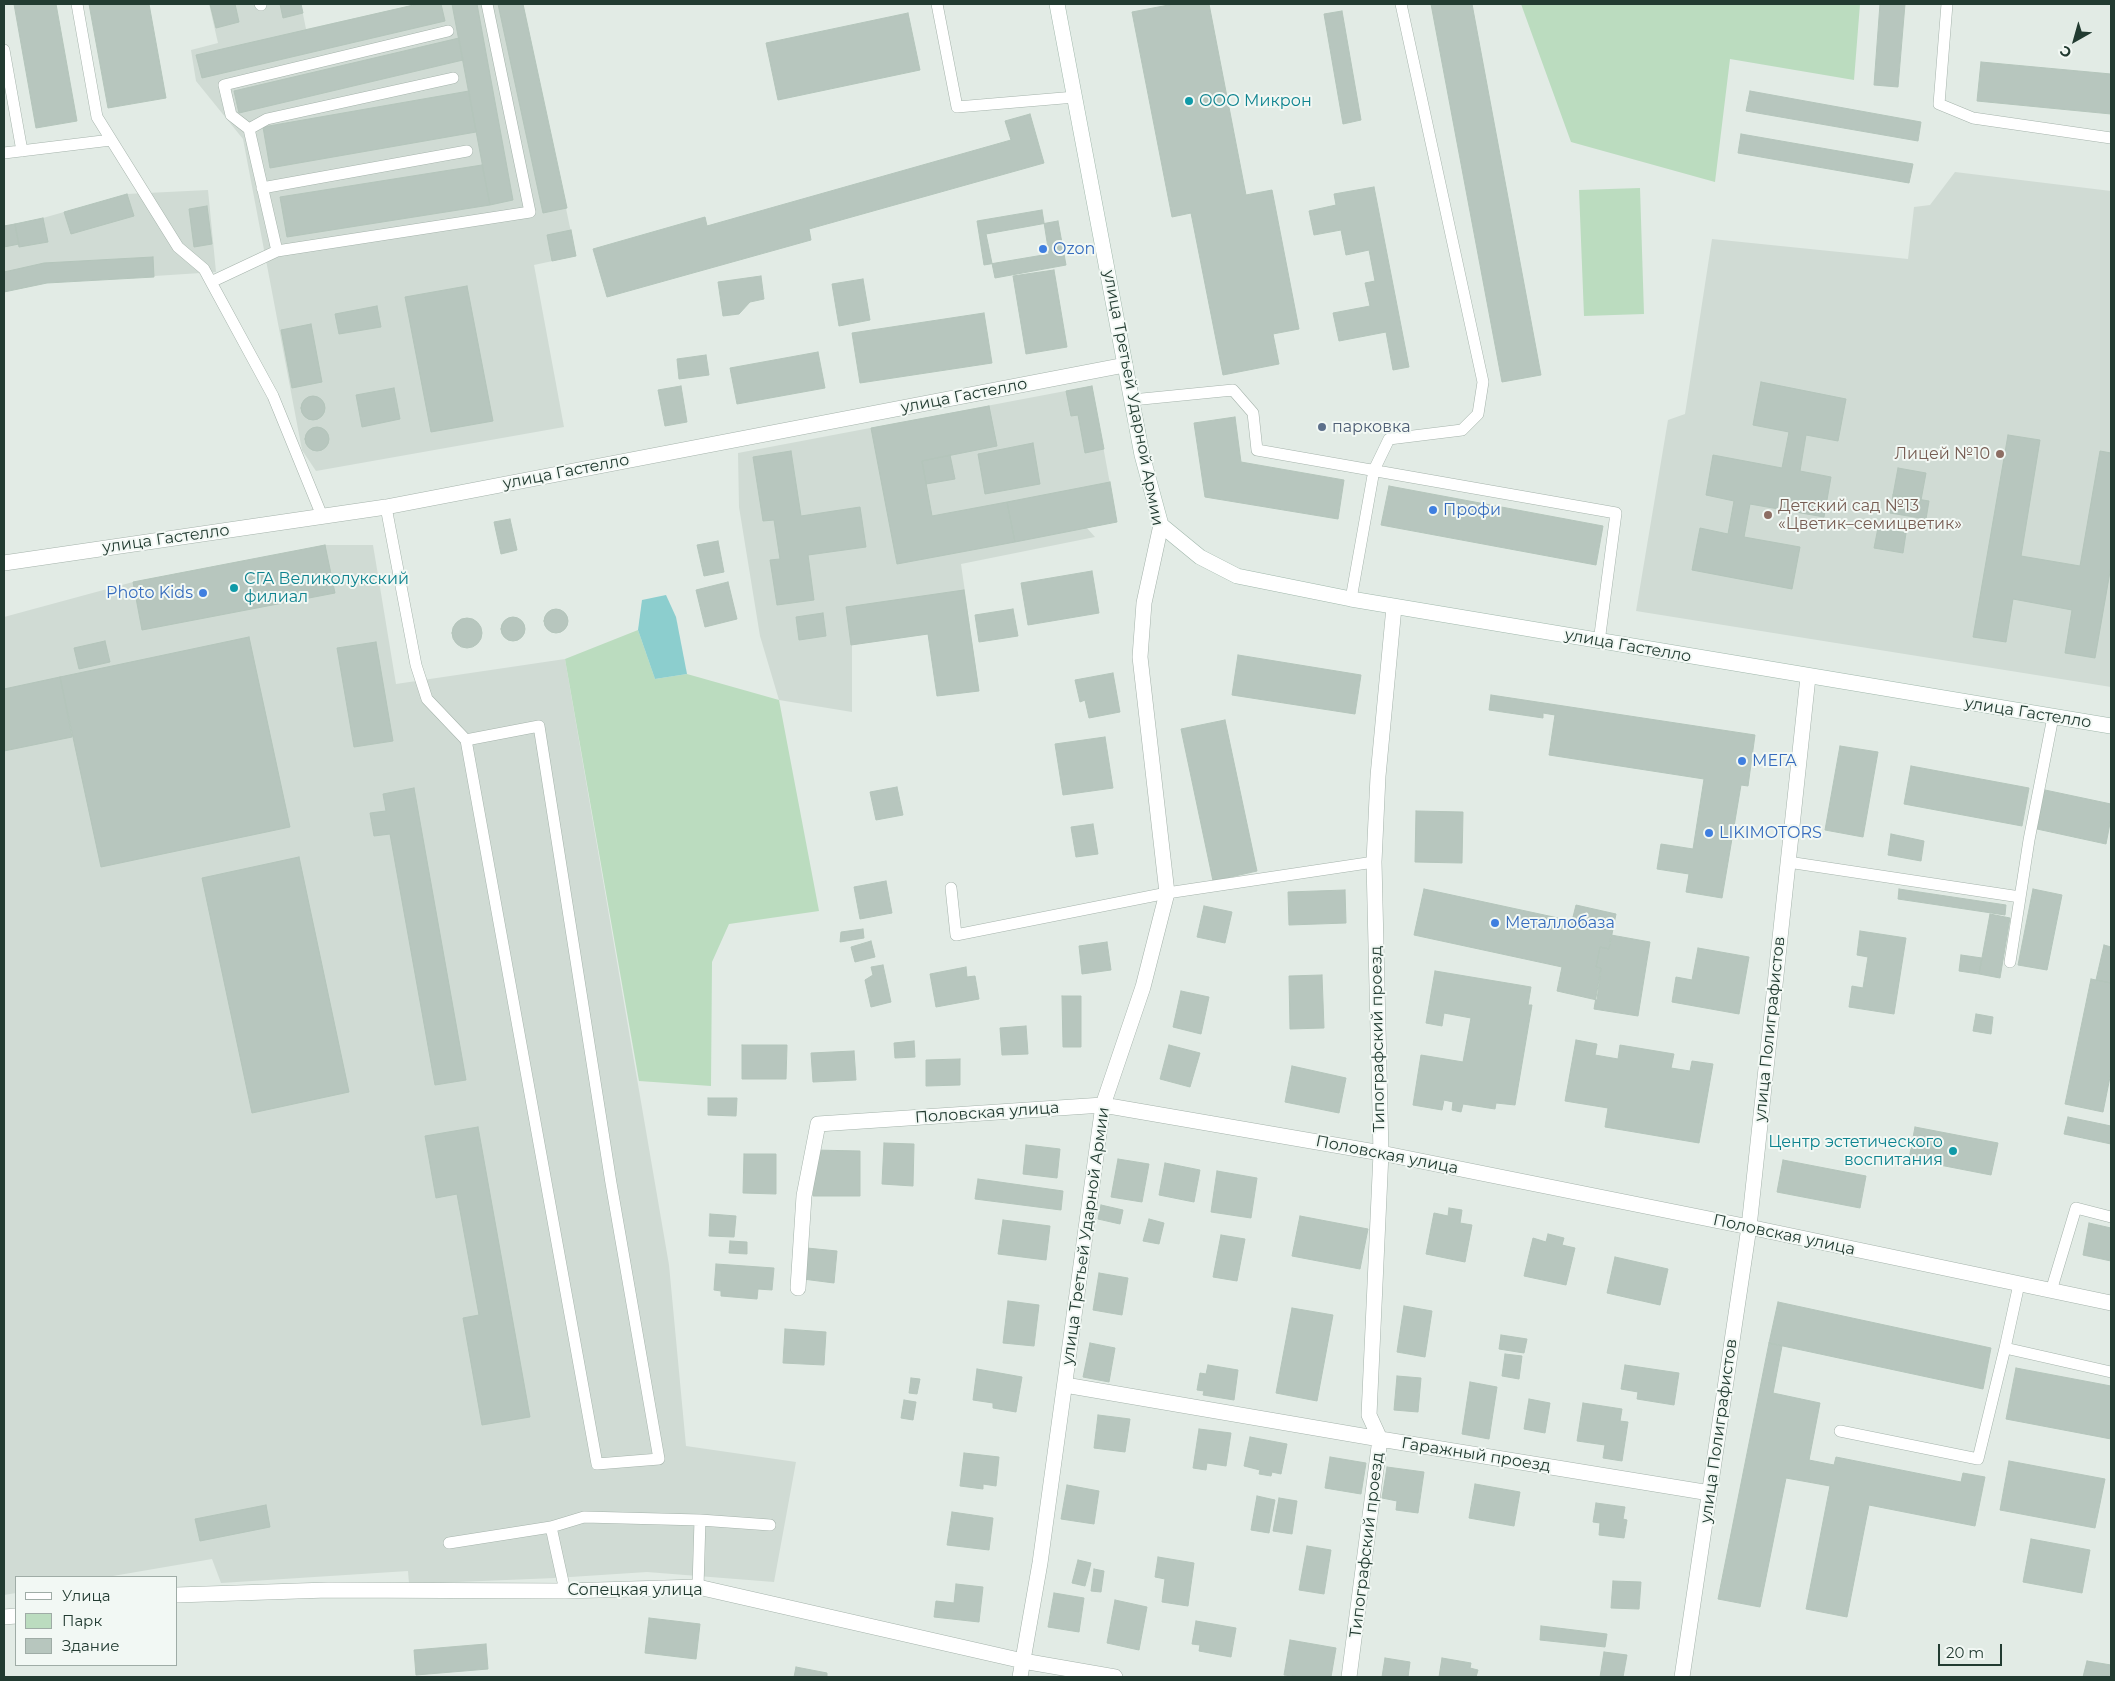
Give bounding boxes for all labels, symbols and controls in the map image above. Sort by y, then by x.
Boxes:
north arrow [2050,15,2100,65]
text: С [2056,42,2075,62]
place label: ООО Микрон [1199,91,1312,111]
marker: ООО Микрон [1183,95,1195,107]
place label: Ozon [1053,239,1095,259]
marker: Ozon [1037,243,1049,255]
street label: улица Третьей Ударной Армии [1099,268,1167,528]
street label: улица Гастелло [899,374,1029,418]
place label: парковка [1332,417,1410,437]
marker: парковка [1316,421,1328,433]
place label: Лицей №10 [1894,444,1990,464]
marker: Лицей №10 [1994,448,2006,460]
street label: улица Гастелло [501,450,631,494]
place label: Детский сад №13 «Цветик–семицветик» [1778,496,1962,534]
place label: Профи [1443,500,1501,520]
marker: Профи [1427,504,1439,516]
marker: Детский сад №13 «Цветик–семицветик» [1762,509,1774,521]
street label: улица Гастелло [101,521,231,557]
place label: СГА Великолукский филиал [244,569,409,607]
marker: СГА Великолукский филиал [228,582,240,594]
place label: Photo Kids [106,583,193,603]
marker: Photo Kids [197,587,209,599]
street label: улица Гастелло [1563,625,1693,667]
street label: улица Гастелло [1963,693,2093,733]
place label: МЕГА [1752,751,1797,771]
marker: МЕГА [1736,755,1748,767]
place label: LIKIMOTORS [1719,823,1822,843]
marker: LIKIMOTORS [1703,827,1715,839]
place label: Металлобаза [1505,913,1615,933]
marker: Металлобаза [1489,917,1501,929]
street label: улица Полиграфистов [1751,936,1789,1122]
street label: Типографский проезд [1367,945,1389,1133]
street label: Половская улица [914,1098,1060,1128]
street label: улица Третьей Ударной Армии [1058,1106,1114,1366]
street label: Половская улица [1314,1132,1460,1178]
place label: Центр эстетического воспитания [1768,1132,1943,1170]
marker: Центр эстетического воспитания [1947,1145,1959,1157]
street label: Половская улица [1711,1211,1857,1259]
street label: улица Полиграфистов [1697,1338,1741,1524]
street label: Гаражный проезд [1400,1434,1552,1476]
street label: Типографский проезд [1346,1451,1388,1639]
legend [15,1576,178,1666]
street label: Сопецкая улица [567,1580,703,1600]
text: Улица [62,1586,110,1605]
text: Парк [62,1611,102,1630]
scale bar [1940,1634,2004,1666]
text: Здание [62,1636,120,1655]
text: 20 m [1946,1643,1984,1662]

